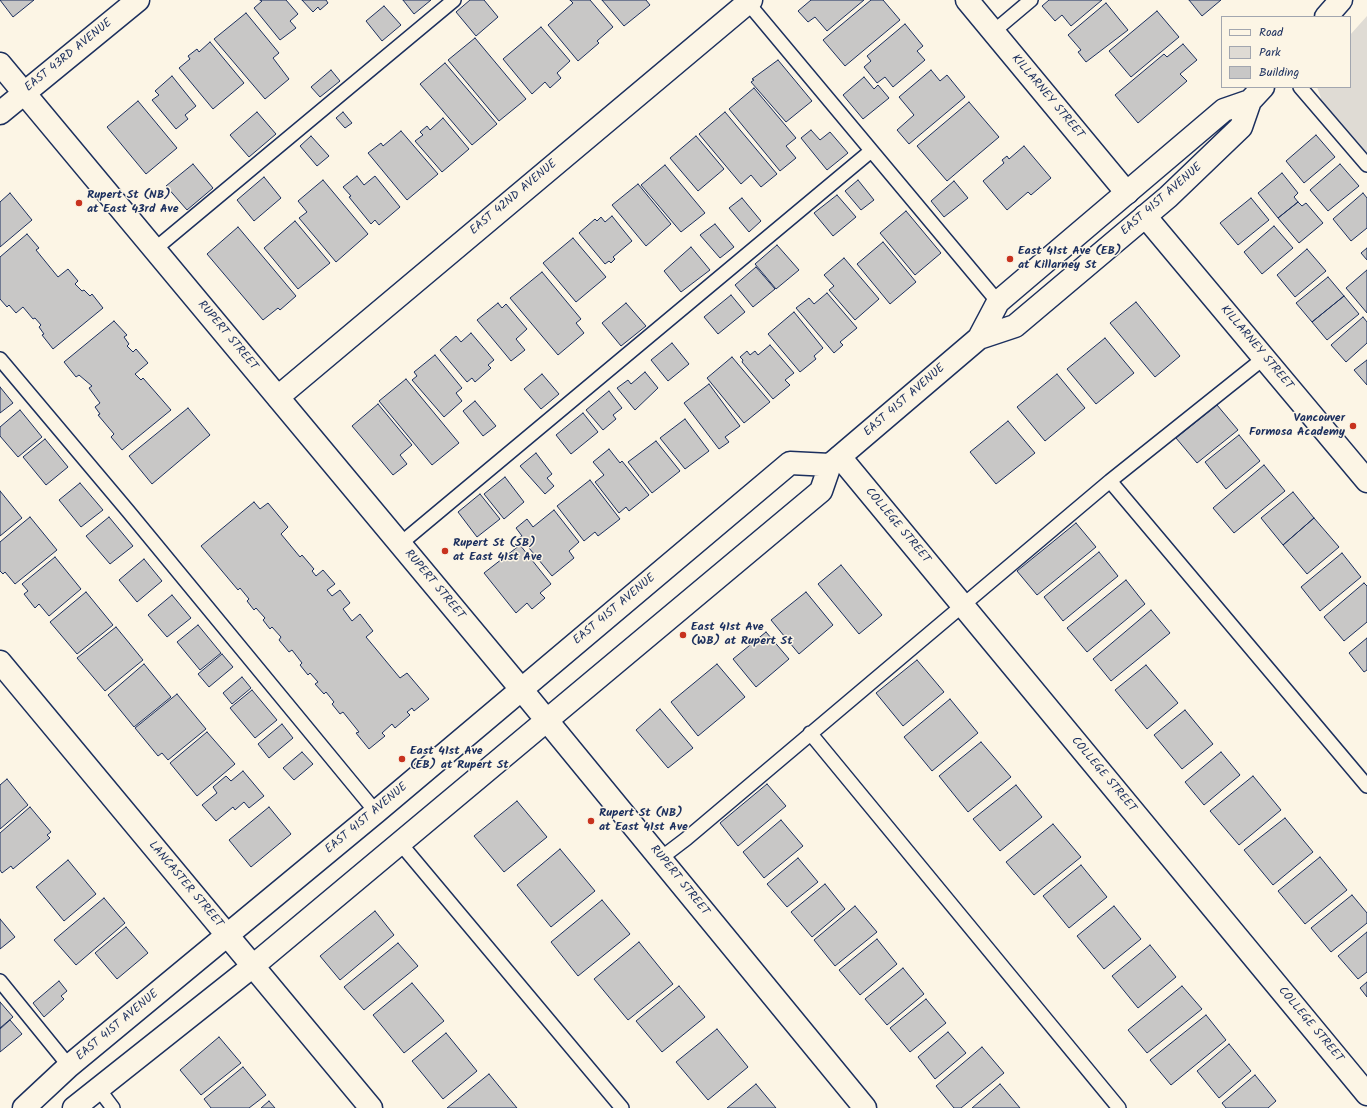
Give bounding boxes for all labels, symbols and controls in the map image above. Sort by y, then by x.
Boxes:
street label: EAST 43RD AVENUE [23,16,115,96]
legend [1221,16,1351,88]
text: Road [1259,23,1283,42]
text: Park [1259,43,1281,62]
street label: KILLARNEY STREET [1008,52,1086,142]
text: Building [1259,63,1299,82]
street label: EAST 42ND AVENUE [468,157,560,239]
street label: EAST 41ST AVENUE [1118,161,1206,239]
place label: Rupert St (NB) at East 43rd Ave [87,189,179,217]
marker: Rupert St (NB) at East 43rd Ave [74,198,84,208]
place label: East 41st Ave (EB) at Killarney St [1018,245,1121,273]
marker: East 41st Ave (EB) at Killarney St [1005,254,1015,264]
street label: RUPERT STREET [194,298,260,374]
street label: KILLARNEY STREET [1217,303,1295,393]
street label: EAST 41ST AVENUE [861,362,949,440]
place label: Vancouver Formosa Academy [1249,412,1345,440]
marker: Vancouver Formosa Academy [1348,421,1358,431]
street label: COLLEGE STREET [861,485,933,567]
place label: Rupert St (SB) at East 41st Ave [453,537,542,565]
marker: Rupert St (SB) at East 41st Ave [440,546,450,556]
street label: RUPERT STREET [401,547,467,623]
street label: EAST 41ST AVENUE [571,571,659,649]
place label: East 41st Ave (WB) at Rupert St [691,621,793,649]
marker: East 41st Ave (WB) at Rupert St [678,630,688,640]
street label: COLLEGE STREET [1067,734,1139,816]
place label: East 41st Ave (EB) at Rupert St [410,745,509,773]
marker: East 41st Ave (EB) at Rupert St [397,754,407,764]
street label: EAST 41ST AVENUE [323,780,411,858]
place label: Rupert St (NB) at East 41st Ave [599,807,688,835]
marker: Rupert St (NB) at East 41st Ave [586,816,596,826]
street label: LANCASTER STREET [145,839,225,931]
street label: RUPERT STREET [646,843,712,919]
street label: COLLEGE STREET [1274,984,1346,1066]
street label: EAST 41ST AVENUE [74,987,162,1065]

